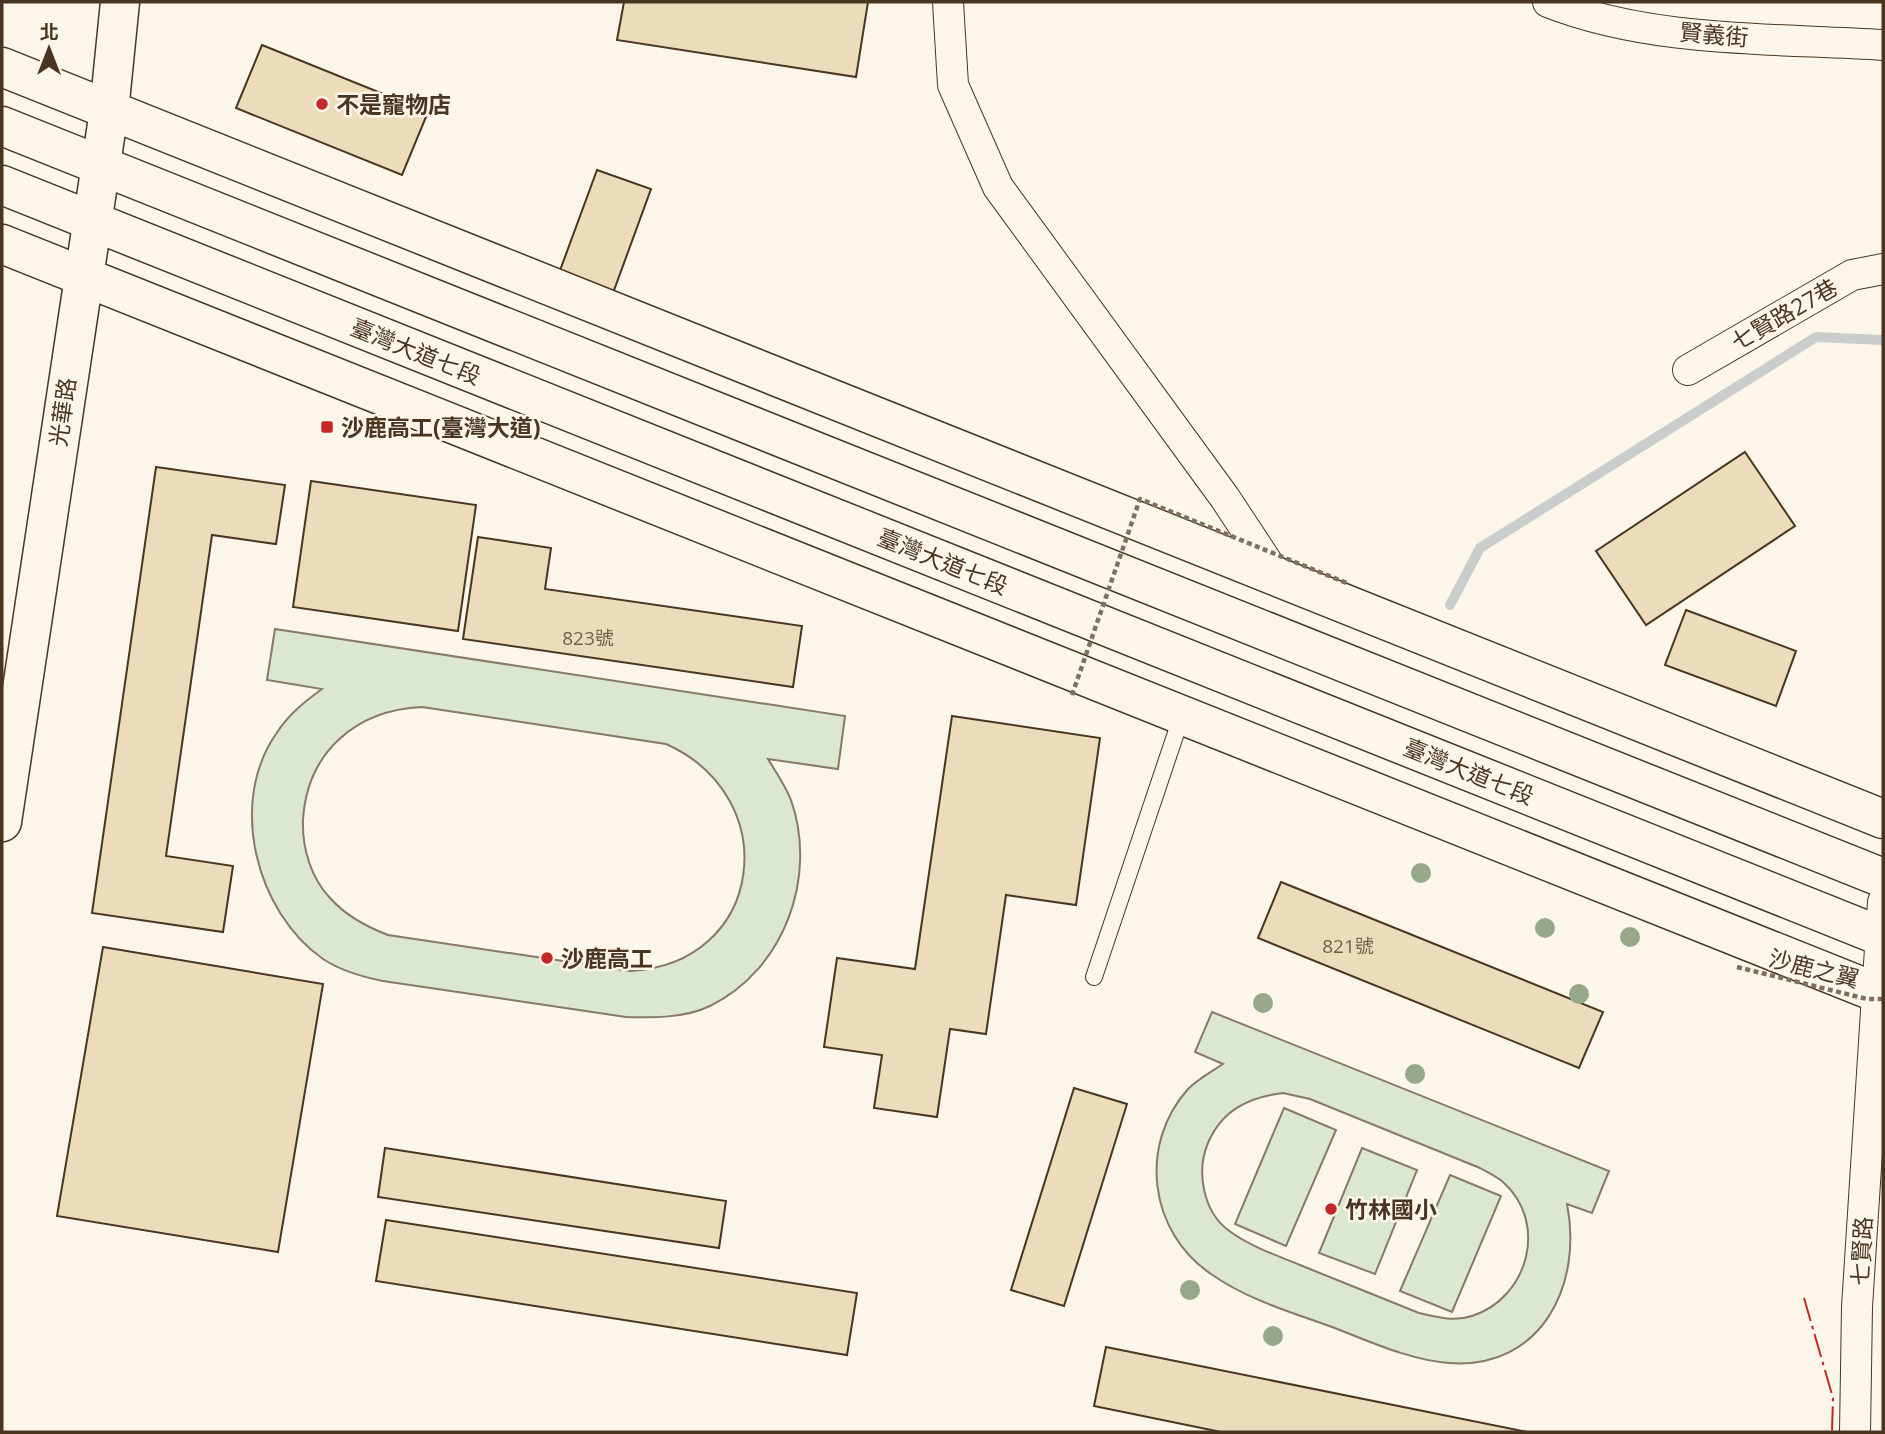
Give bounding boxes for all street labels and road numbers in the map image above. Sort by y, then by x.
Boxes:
street label: 賢義街 [1678,15,1750,53]
street label: 七賢路27巷 [1725,271,1843,357]
street label: 臺灣大道七段 [346,310,486,392]
street label: 光華路 [41,376,83,448]
street label: 臺灣大道七段 [873,520,1013,602]
street label: 臺灣大道七段 [1399,730,1539,812]
street label: 沙鹿之翼 [1765,941,1863,995]
street label: 七賢路 [1843,1216,1879,1286]

